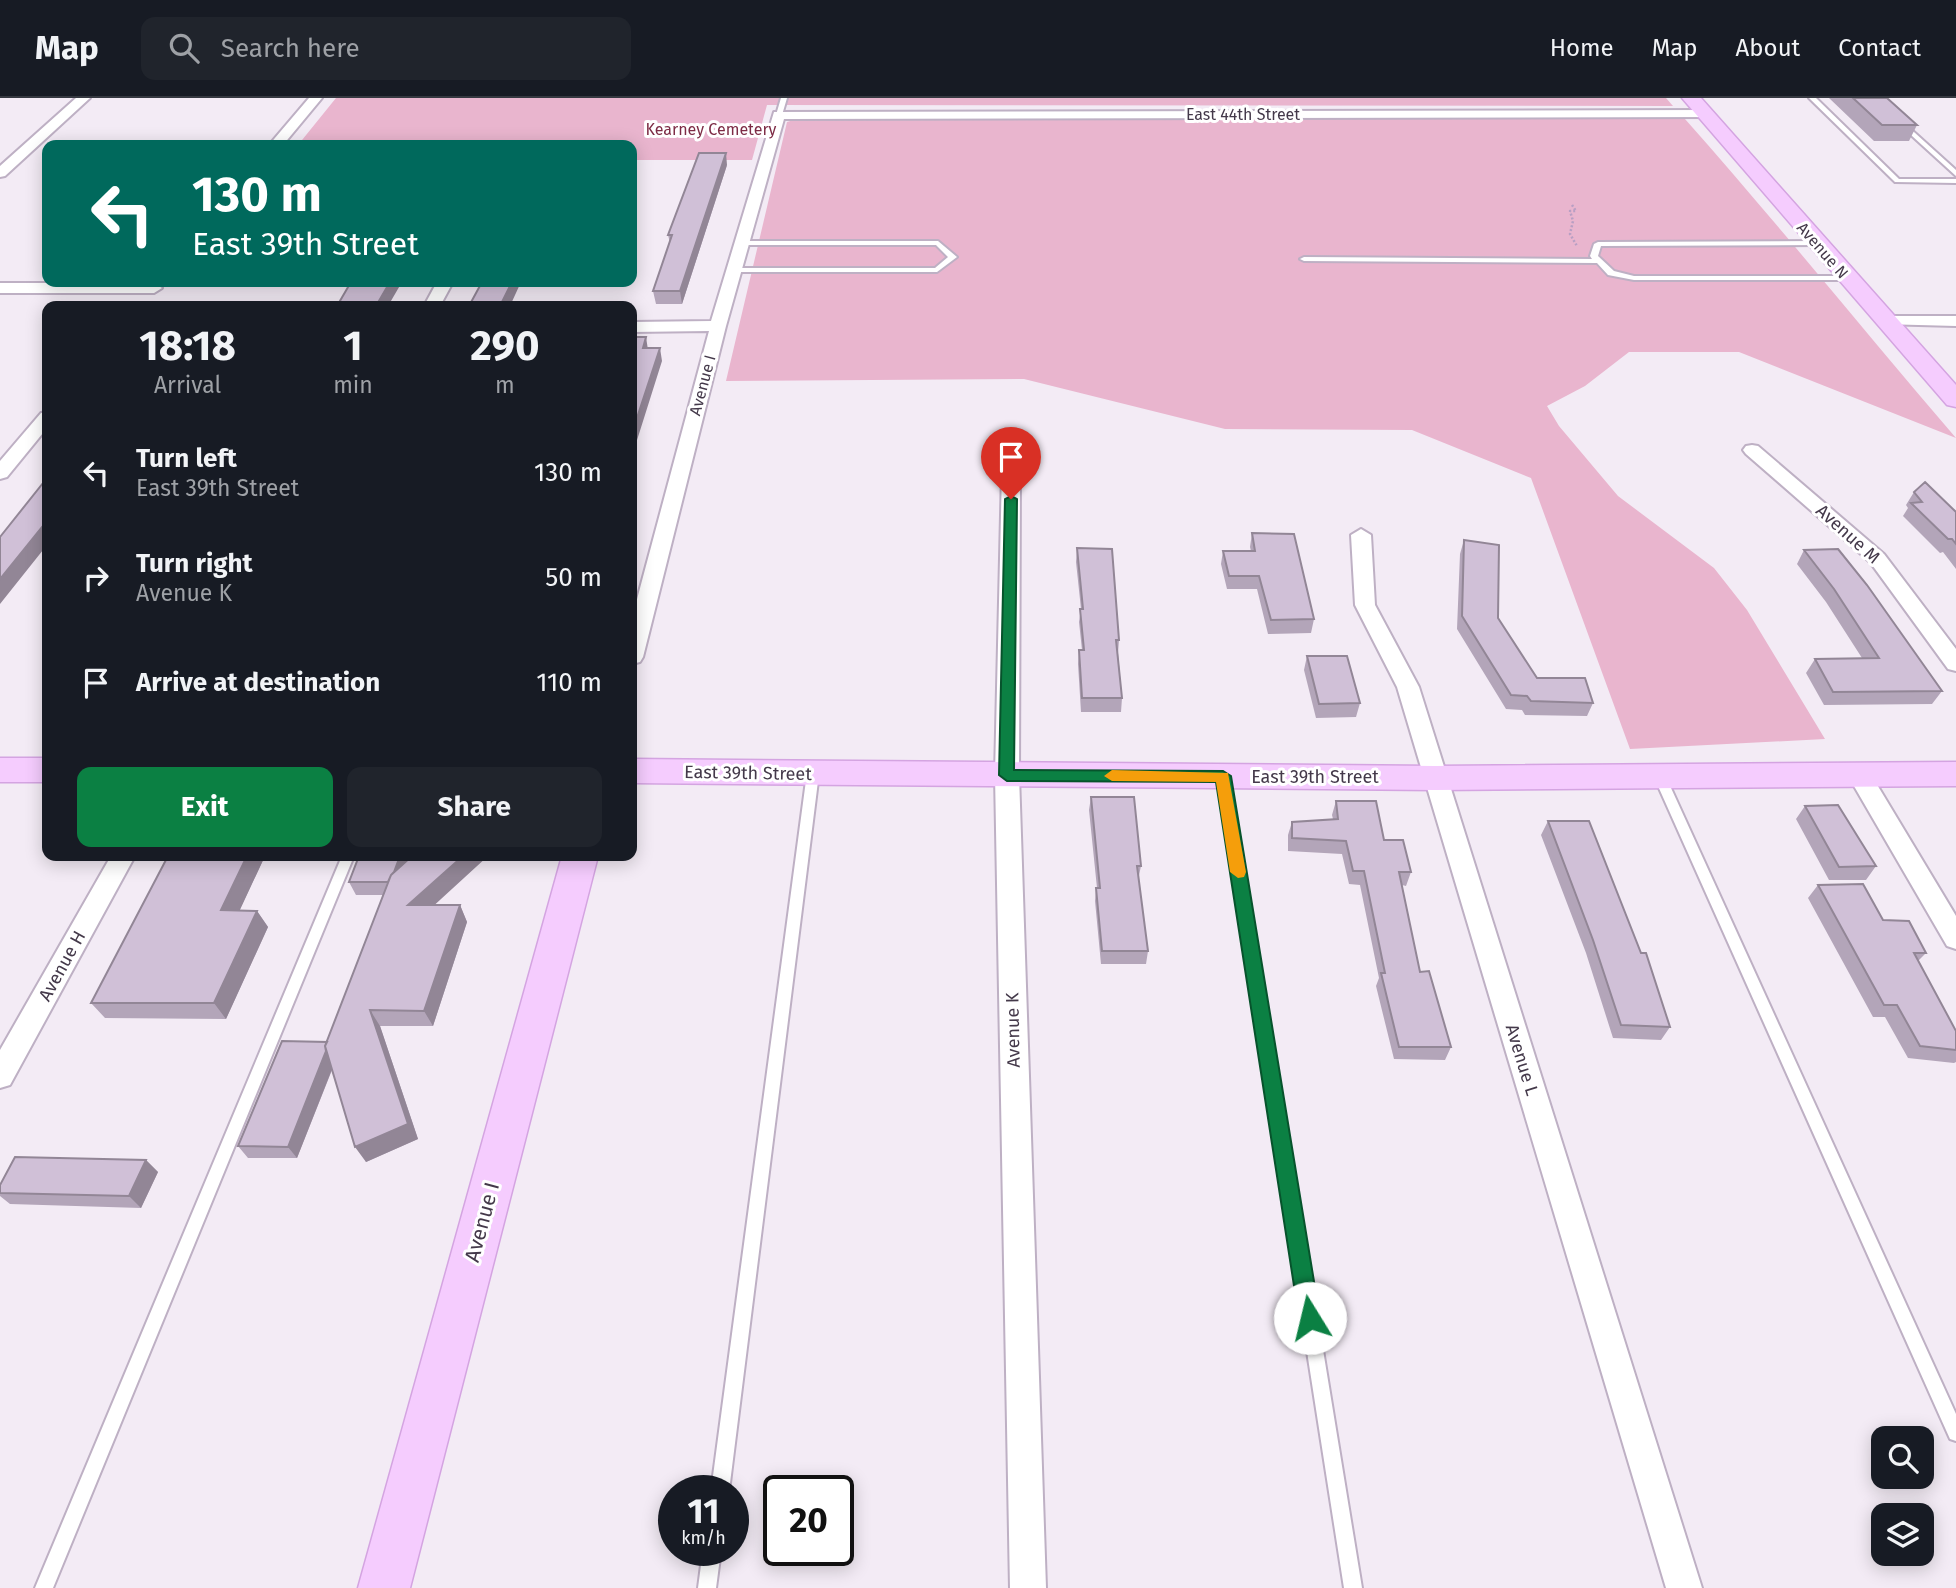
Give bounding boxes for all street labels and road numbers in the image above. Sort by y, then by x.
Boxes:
street label: East 44th Street [1186,105,1300,124]
street label: Avenue N [1793,218,1852,282]
street label: Avenue I [685,353,720,418]
street label: Avenue M [1811,500,1885,568]
street label: East 39th Street [684,761,812,785]
street label: East 39th Street [1251,766,1379,788]
street label: Avenue H [34,927,90,1005]
street label: Avenue K [1001,992,1025,1068]
street label: Avenue L [1501,1022,1543,1098]
street label: Avenue I [459,1179,505,1265]

